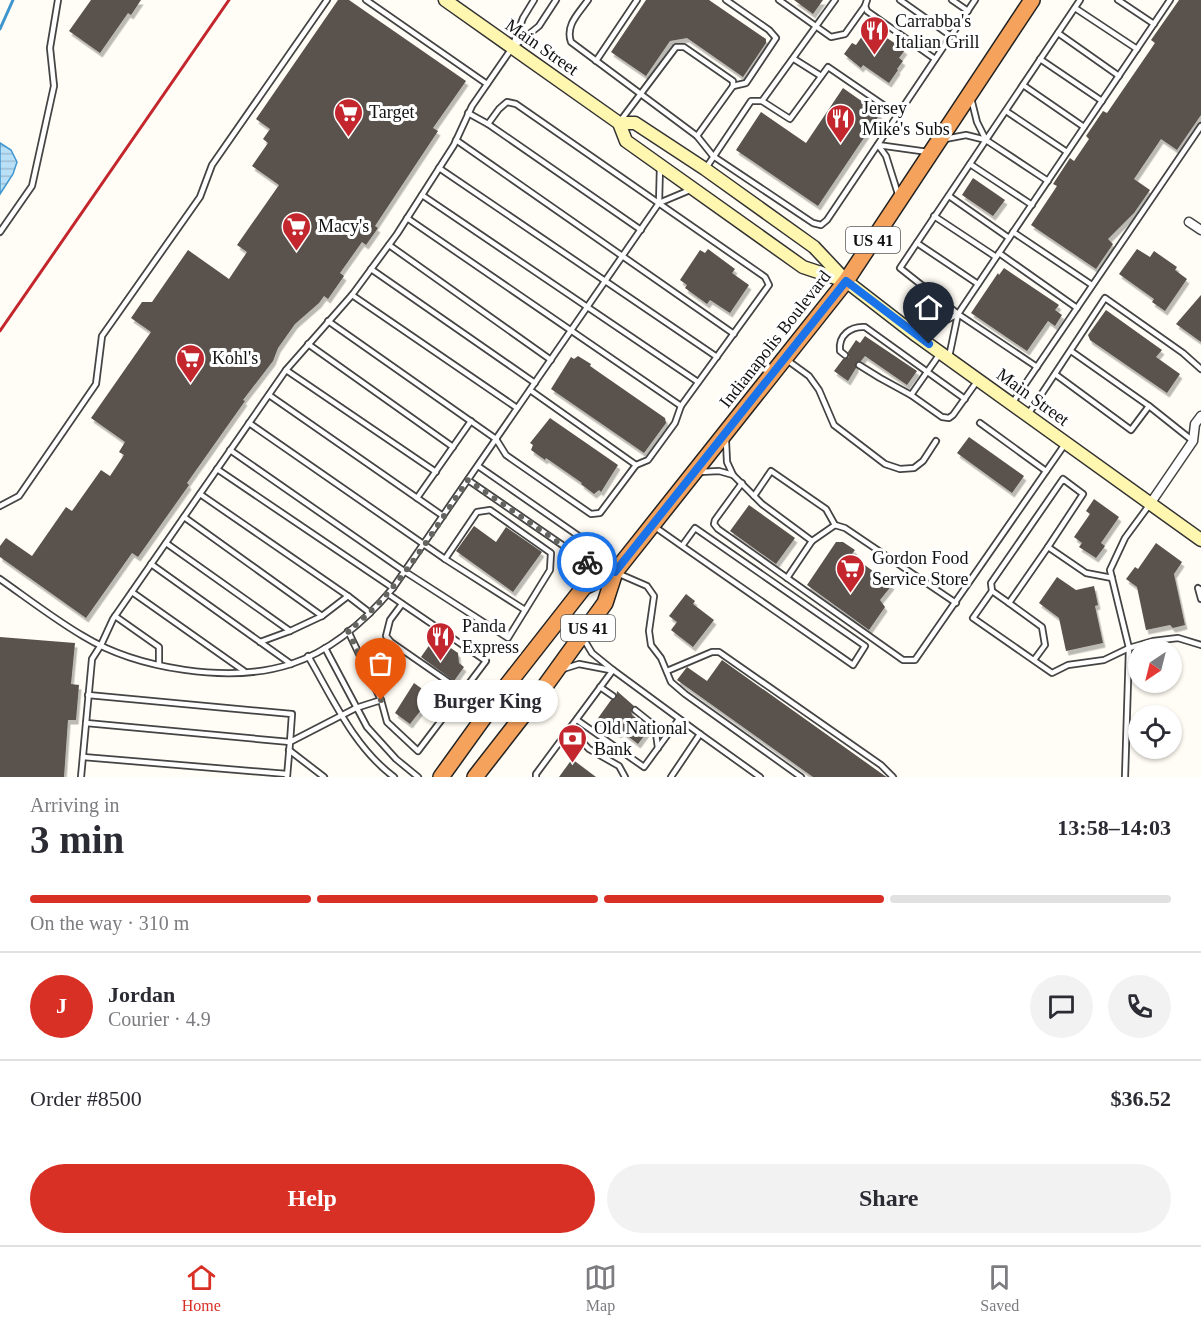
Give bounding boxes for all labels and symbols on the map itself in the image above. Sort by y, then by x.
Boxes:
place label: Carrabba's Italian Grill [895,11,979,52]
street label: Main Street [502,15,582,79]
restaurant icon: Carrabba's Italian Grill [858,15,890,57]
supermarket icon: Target [332,96,364,138]
place label: Jersey Mike's Subs [862,98,950,139]
place label: Target [369,102,414,122]
restaurant icon: Jersey Mike's Subs [825,102,857,144]
supermarket icon: Macy's [281,210,313,252]
place label: Macy's [318,216,369,236]
road number: US 41 [846,227,900,253]
street label: Indianapolis Boulevard [715,266,835,412]
pin [903,282,954,344]
supermarket icon: Kohl's [175,342,207,384]
place label: Kohl's [212,348,258,368]
street label: Main Street [993,364,1073,430]
courier [557,532,617,592]
place label: Gordon Food Service Store [872,548,969,589]
supermarket icon: Gordon Food Service Store [835,552,867,594]
road number: US 41 [561,615,615,641]
place label: Panda Express [462,616,519,657]
restaurant icon: Panda Express [425,620,457,662]
pin [355,638,406,700]
north arrow [1128,639,1182,693]
callout: Burger King [417,679,558,721]
place label: Old National Bank [594,718,687,759]
bank icon: Old National Bank [557,722,589,764]

